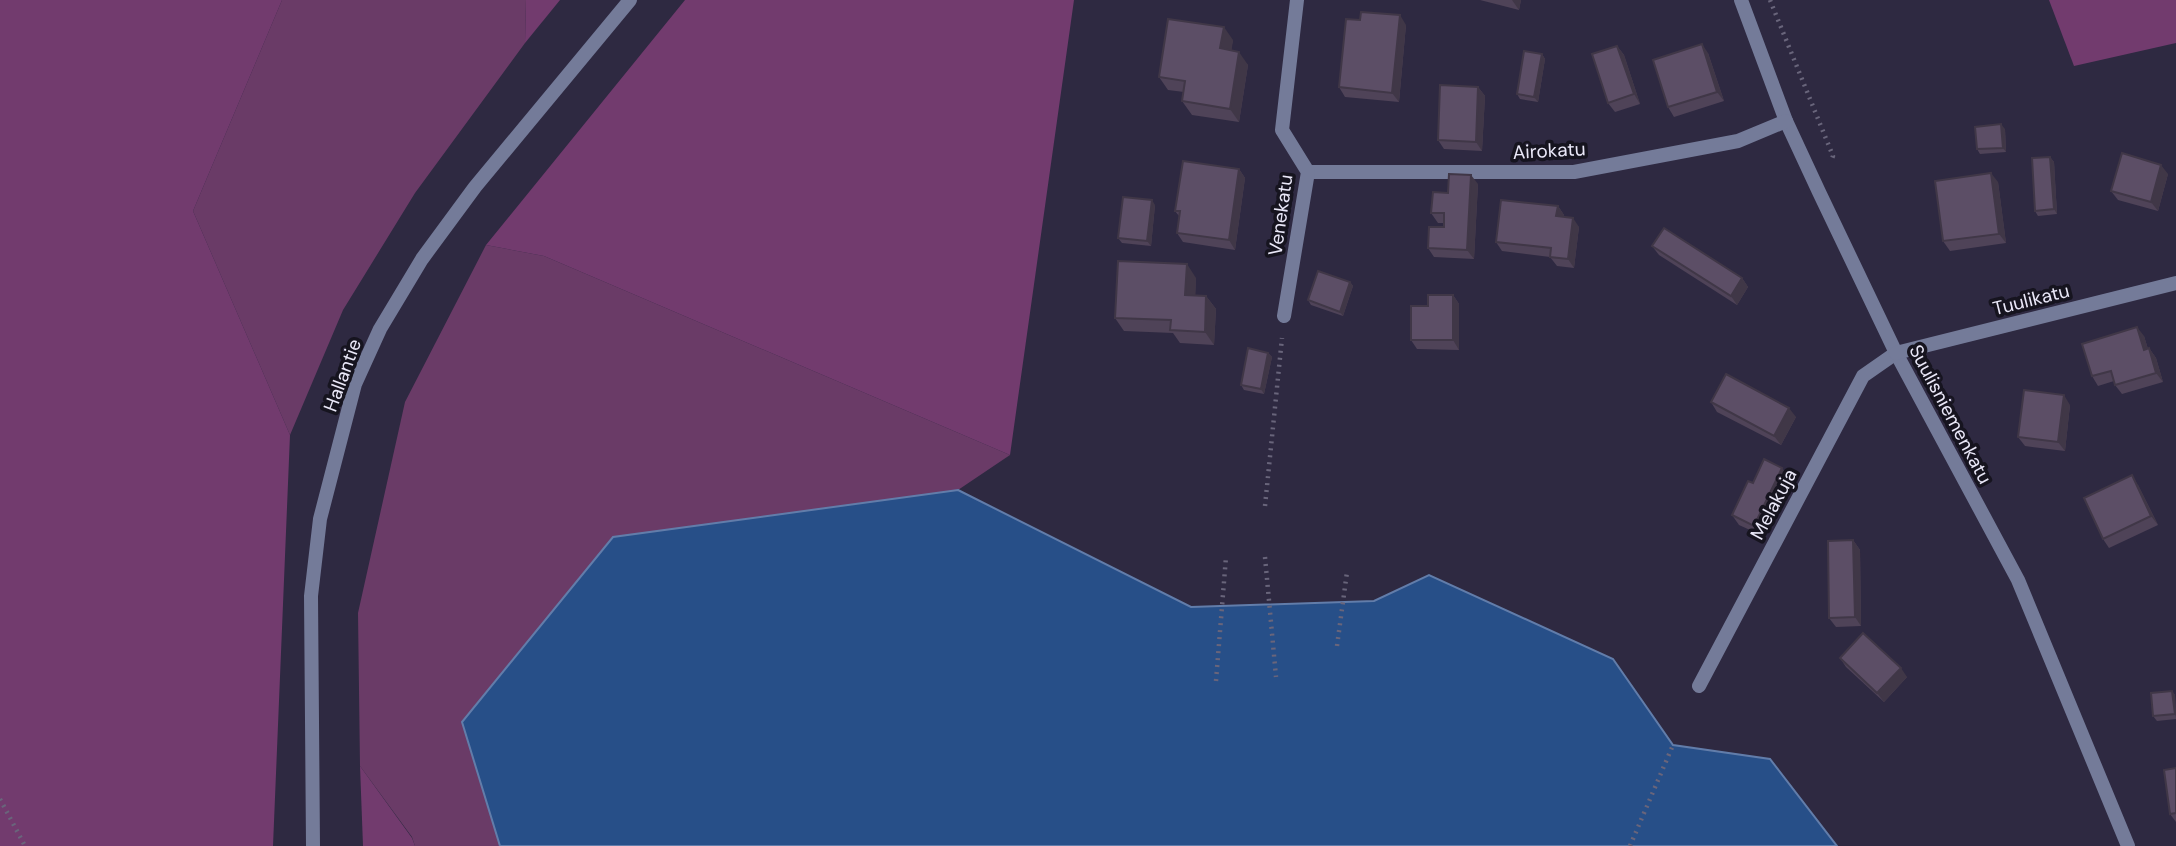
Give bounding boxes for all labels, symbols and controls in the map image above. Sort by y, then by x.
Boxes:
street label: Airokatu [1512,136,1586,165]
street label: Venekatu [1262,173,1299,257]
street label: Tuulikatu [1990,278,2072,321]
street label: Hallantie [318,335,367,415]
street label: Suulisniemenkatu [1903,340,1998,488]
street label: Melakuja [1744,464,1802,544]

